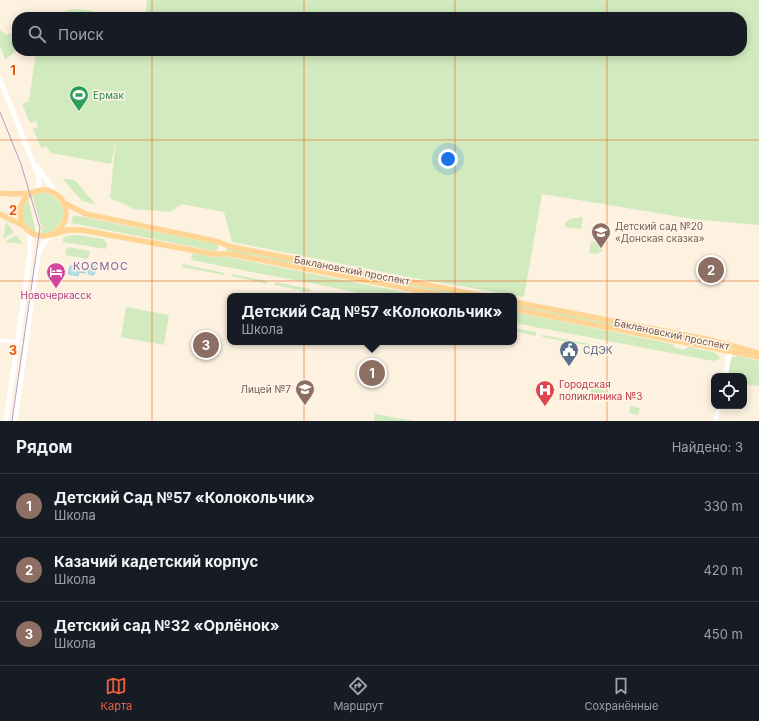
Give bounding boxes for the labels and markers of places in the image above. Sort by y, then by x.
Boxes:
sports icon: Ермак [68,84,90,112]
place label: Ермак [93,89,124,101]
place label: Детский сад №20 «Донская сказка» [615,220,705,244]
school or university icon: Детский сад №20 «Донская сказка» [590,221,612,249]
pin: 2 [698,255,724,285]
hotel icon: Новочеркасск [45,261,67,289]
place label: Новочеркасск [21,289,92,301]
pin: 3 [193,330,219,360]
public building icon: СДЭК [558,339,580,367]
place label: СДЭК [583,344,613,356]
pin: 1 [359,358,385,388]
school or university icon: Лицей №7 [294,378,316,406]
place label: Городская поликлиника №3 [559,378,642,402]
hospital icon: Городская поликлиника №3 [534,379,556,407]
place label: Лицей №7 [240,383,291,395]

